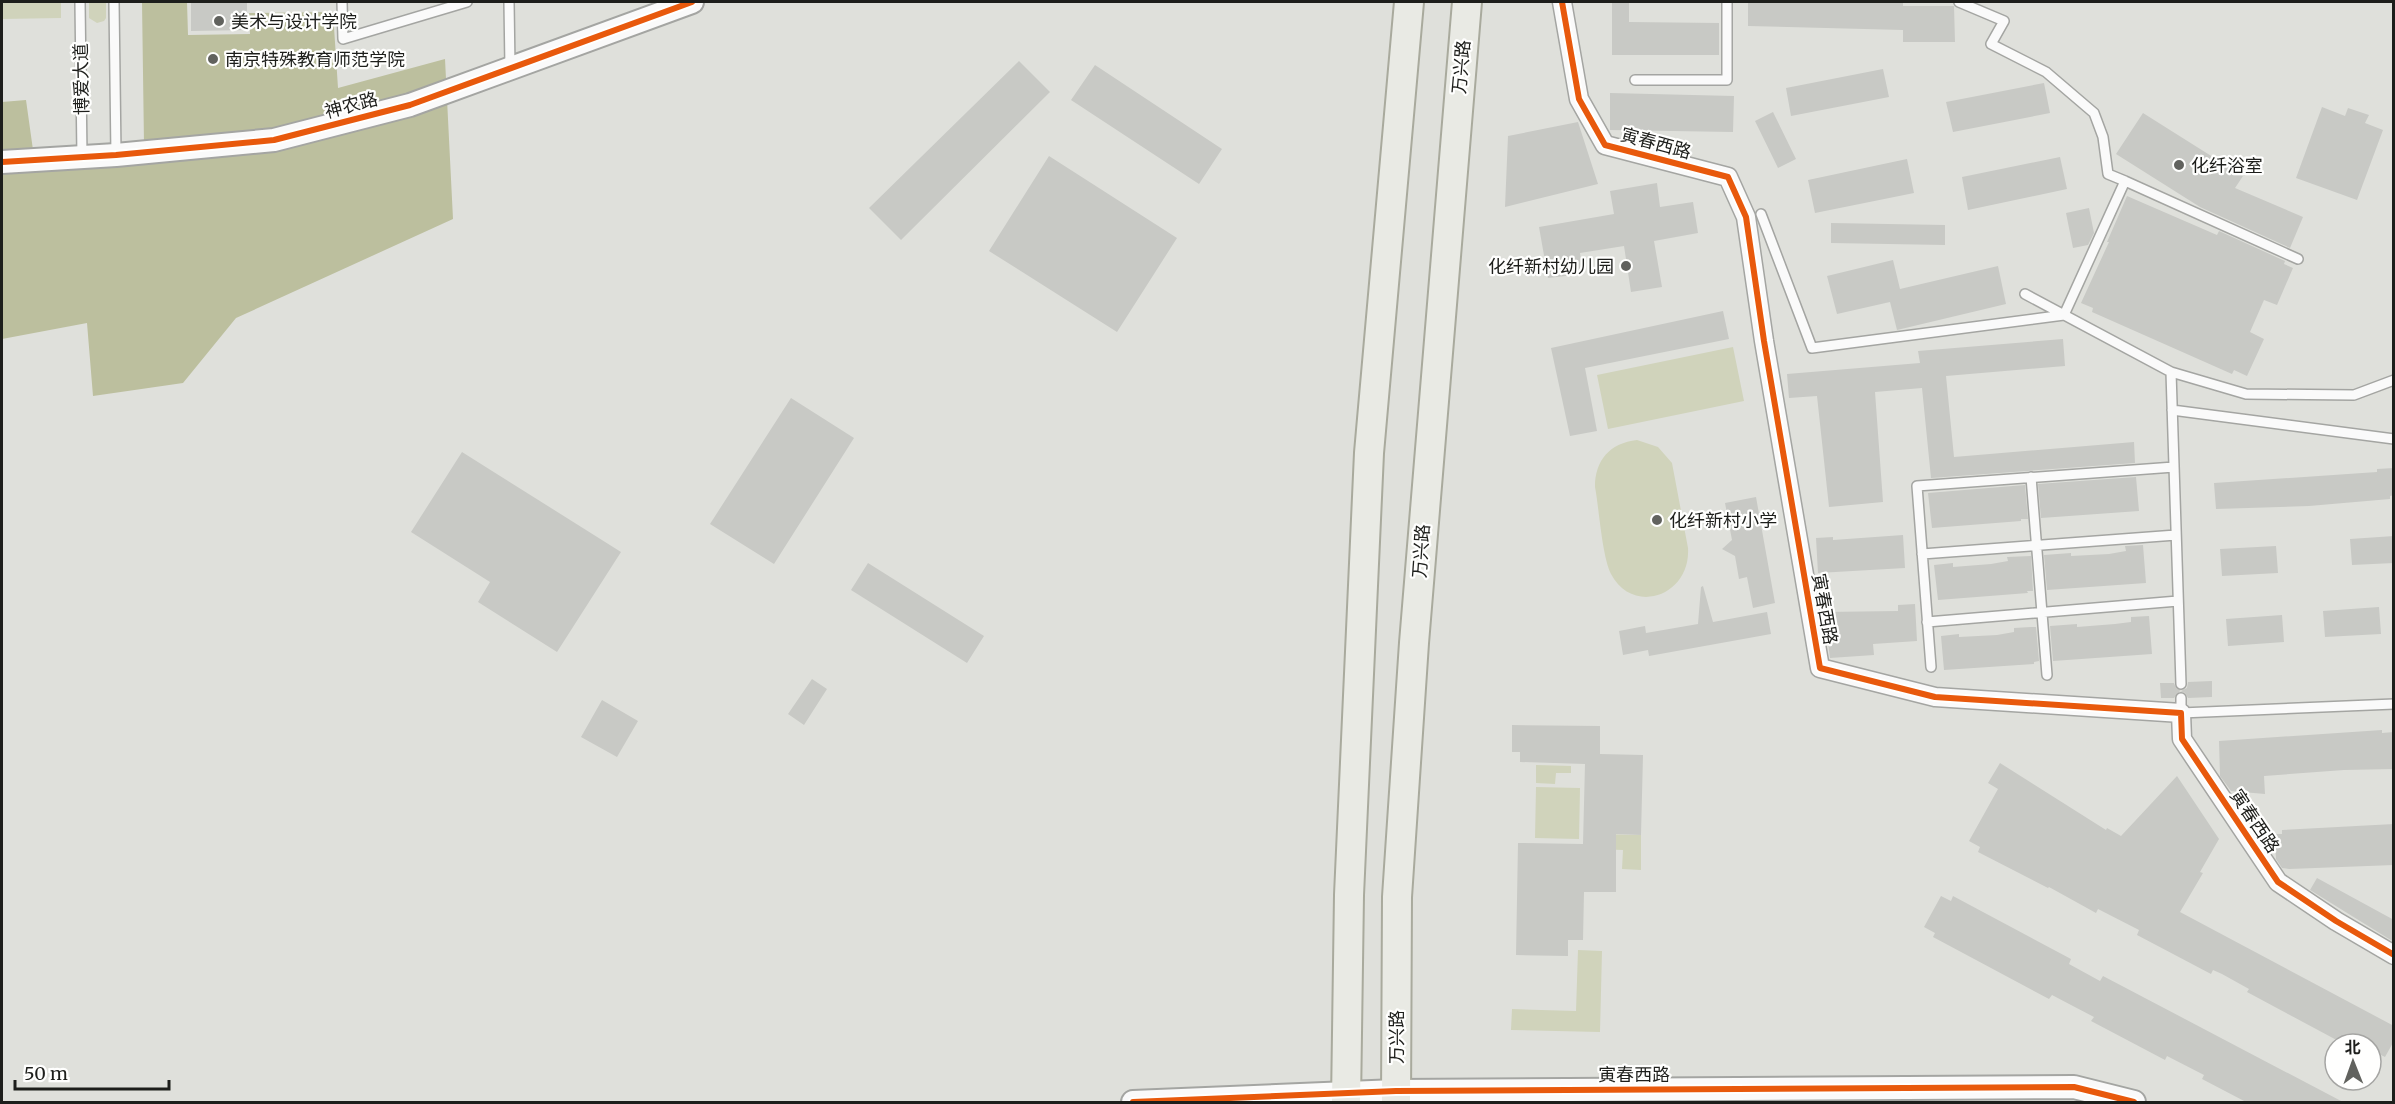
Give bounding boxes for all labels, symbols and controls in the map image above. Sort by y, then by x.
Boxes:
place label: 美术与设计学院 [231,10,357,33]
marker: 美术与设计学院 [212,14,226,28]
street label: 万兴路 [1447,39,1475,95]
street label: 博爱大道 [69,43,93,115]
place label: 南京特殊教育师范学院 [225,48,405,71]
marker: 南京特殊教育师范学院 [206,52,220,66]
street label: 神农路 [322,87,380,123]
street label: 寅春西路 [1618,123,1694,163]
place label: 化纤浴室 [2191,154,2263,177]
marker: 化纤浴室 [2172,158,2186,172]
place label: 化纤新村幼儿园 [1488,255,1614,278]
marker: 化纤新村幼儿园 [1619,259,1633,273]
place label: 化纤新村小学 [1669,509,1777,532]
marker: 化纤新村小学 [1650,513,1664,527]
street label: 万兴路 [1408,523,1434,579]
street label: 寅春西路 [1807,572,1843,646]
street label: 寅春西路 [2225,785,2285,857]
street label: 万兴路 [1385,1010,1408,1064]
north arrow [2323,1032,2383,1092]
text: 北 [2345,1037,2361,1057]
scale bar [15,1053,170,1091]
text: 50 m [24,1062,68,1085]
street label: 寅春西路 [1598,1063,1670,1086]

